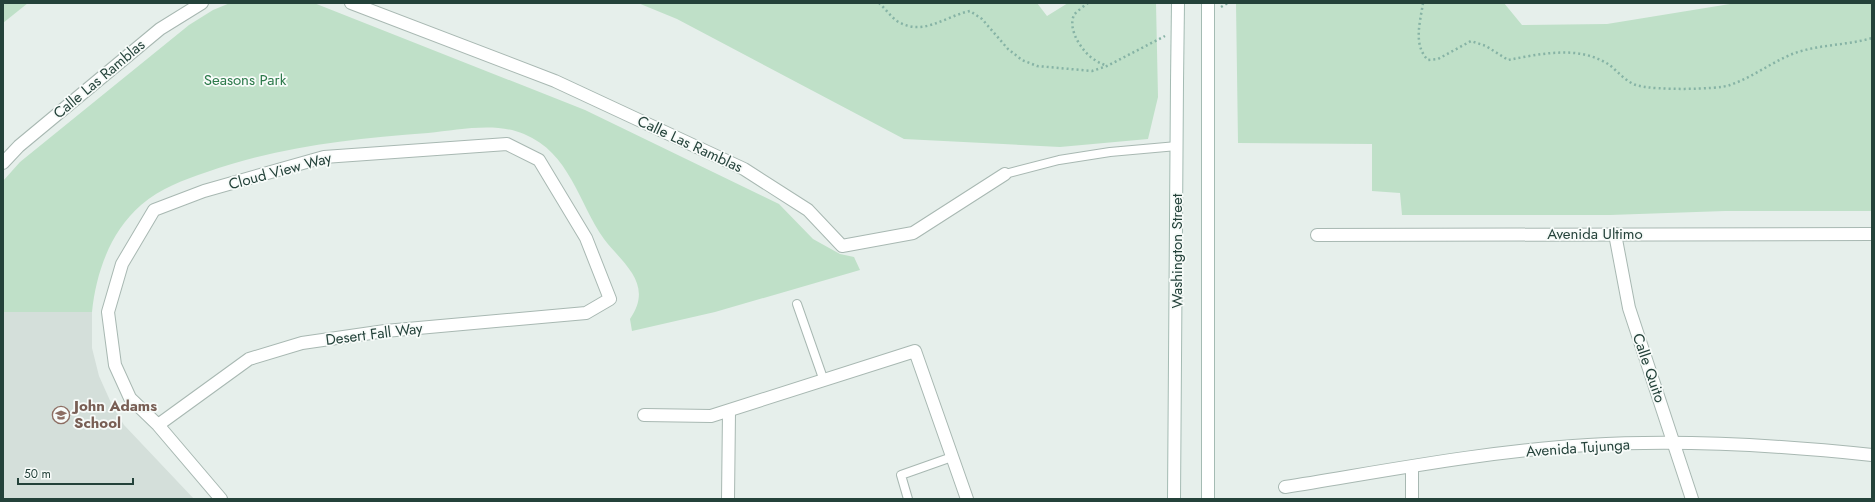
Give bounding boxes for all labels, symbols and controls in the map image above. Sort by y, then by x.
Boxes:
street label: Calle Las Ramblas [48,34,150,124]
park label: Seasons Park [204,69,287,91]
street label: Calle Las Ramblas [634,110,746,178]
street label: Cloud View Way [226,147,334,195]
street label: Washington Street [1166,193,1188,308]
street label: Avenida Ultimo [1547,223,1643,245]
street label: Desert Fall Way [324,317,424,351]
street label: Calle Quito [1627,330,1671,406]
place label: John Adams School [71,395,157,434]
school or university icon: John Adams School [51,405,71,425]
street label: Avenida Tujunga [1525,433,1631,463]
scale bar [18,460,133,486]
text: 50 m [24,465,51,483]

